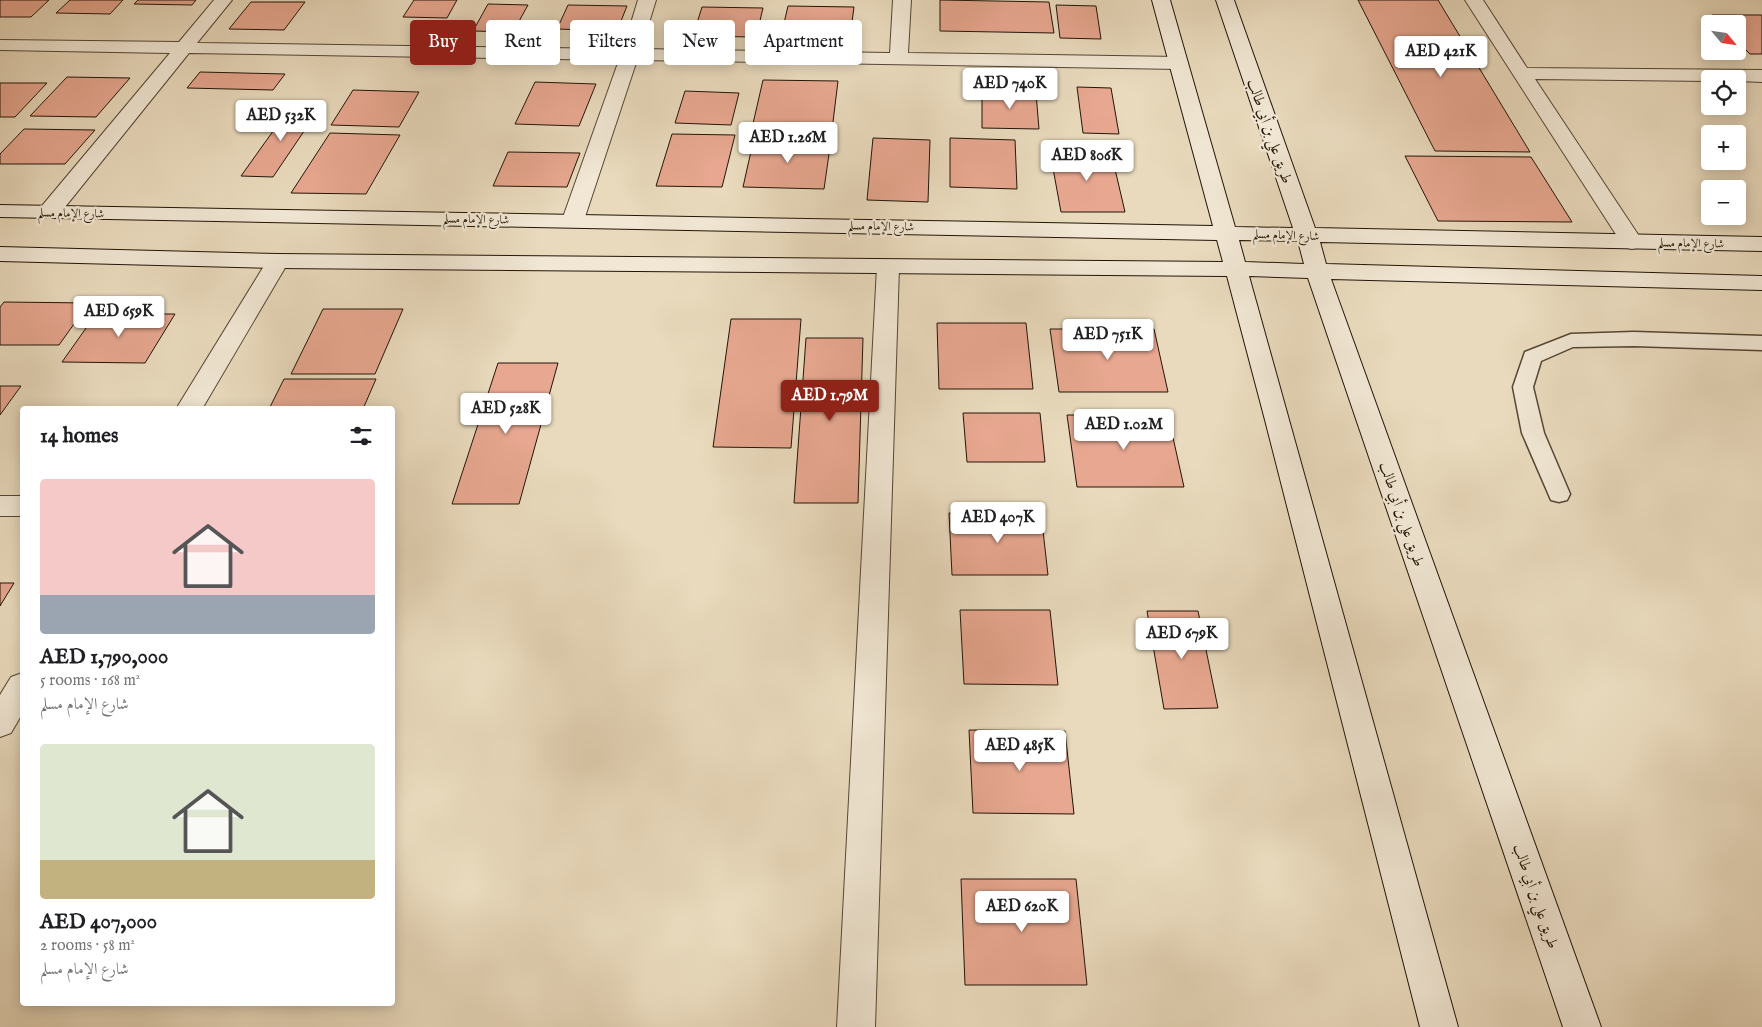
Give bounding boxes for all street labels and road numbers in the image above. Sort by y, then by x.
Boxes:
street label: طريق علي بن أبي طالب [1239,75,1298,188]
street label: شارع الإمام مسلم [38,205,105,226]
street label: شارع الإمام مسلم [443,211,510,232]
street label: شارع الإمام مسلم [848,218,915,239]
street label: شارع الإمام مسلم [1252,227,1320,248]
street label: شارع الإمام مسلم [1658,235,1725,256]
street label: طريق علي بن أبي طالب [1371,458,1430,571]
street label: طريق علي بن أبي طالب [1505,840,1564,953]

